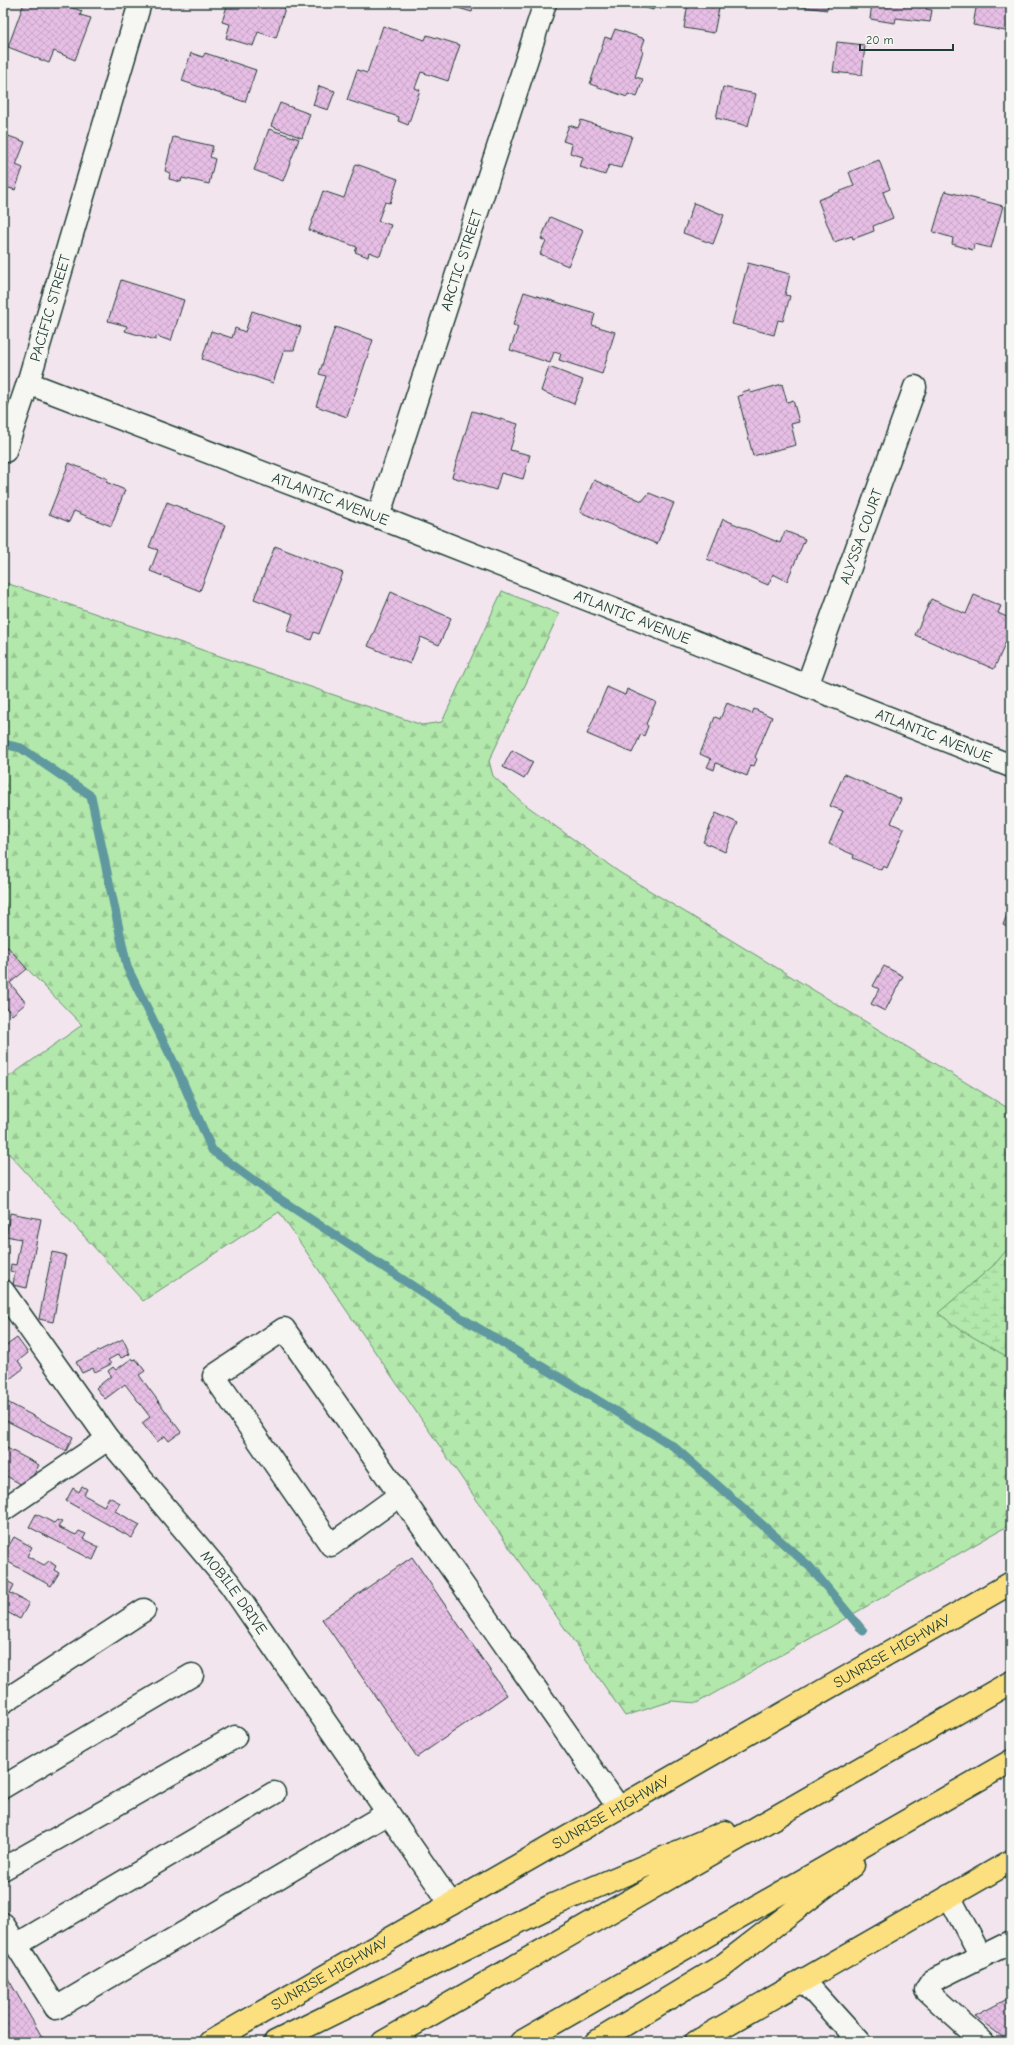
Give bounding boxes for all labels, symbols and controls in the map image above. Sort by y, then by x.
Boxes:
scale bar [860,26,953,52]
text: 20 m [866,33,894,47]
street label: ARCTIC STREET [437,207,486,313]
street label: PACIFIC STREET [26,252,74,364]
street label: ATLANTIC AVENUE [270,468,392,529]
street label: ALYSSA COURT [836,486,887,587]
street label: ATLANTIC AVENUE [571,586,693,648]
street label: ATLANTIC AVENUE [873,705,995,767]
street label: MOBILE DRIVE [197,1547,271,1638]
street label: SUNRISE HIGHWAY [830,1610,954,1692]
street label: SUNRISE HIGHWAY [549,1771,673,1853]
street label: SUNRISE HIGHWAY [268,1933,392,2014]

